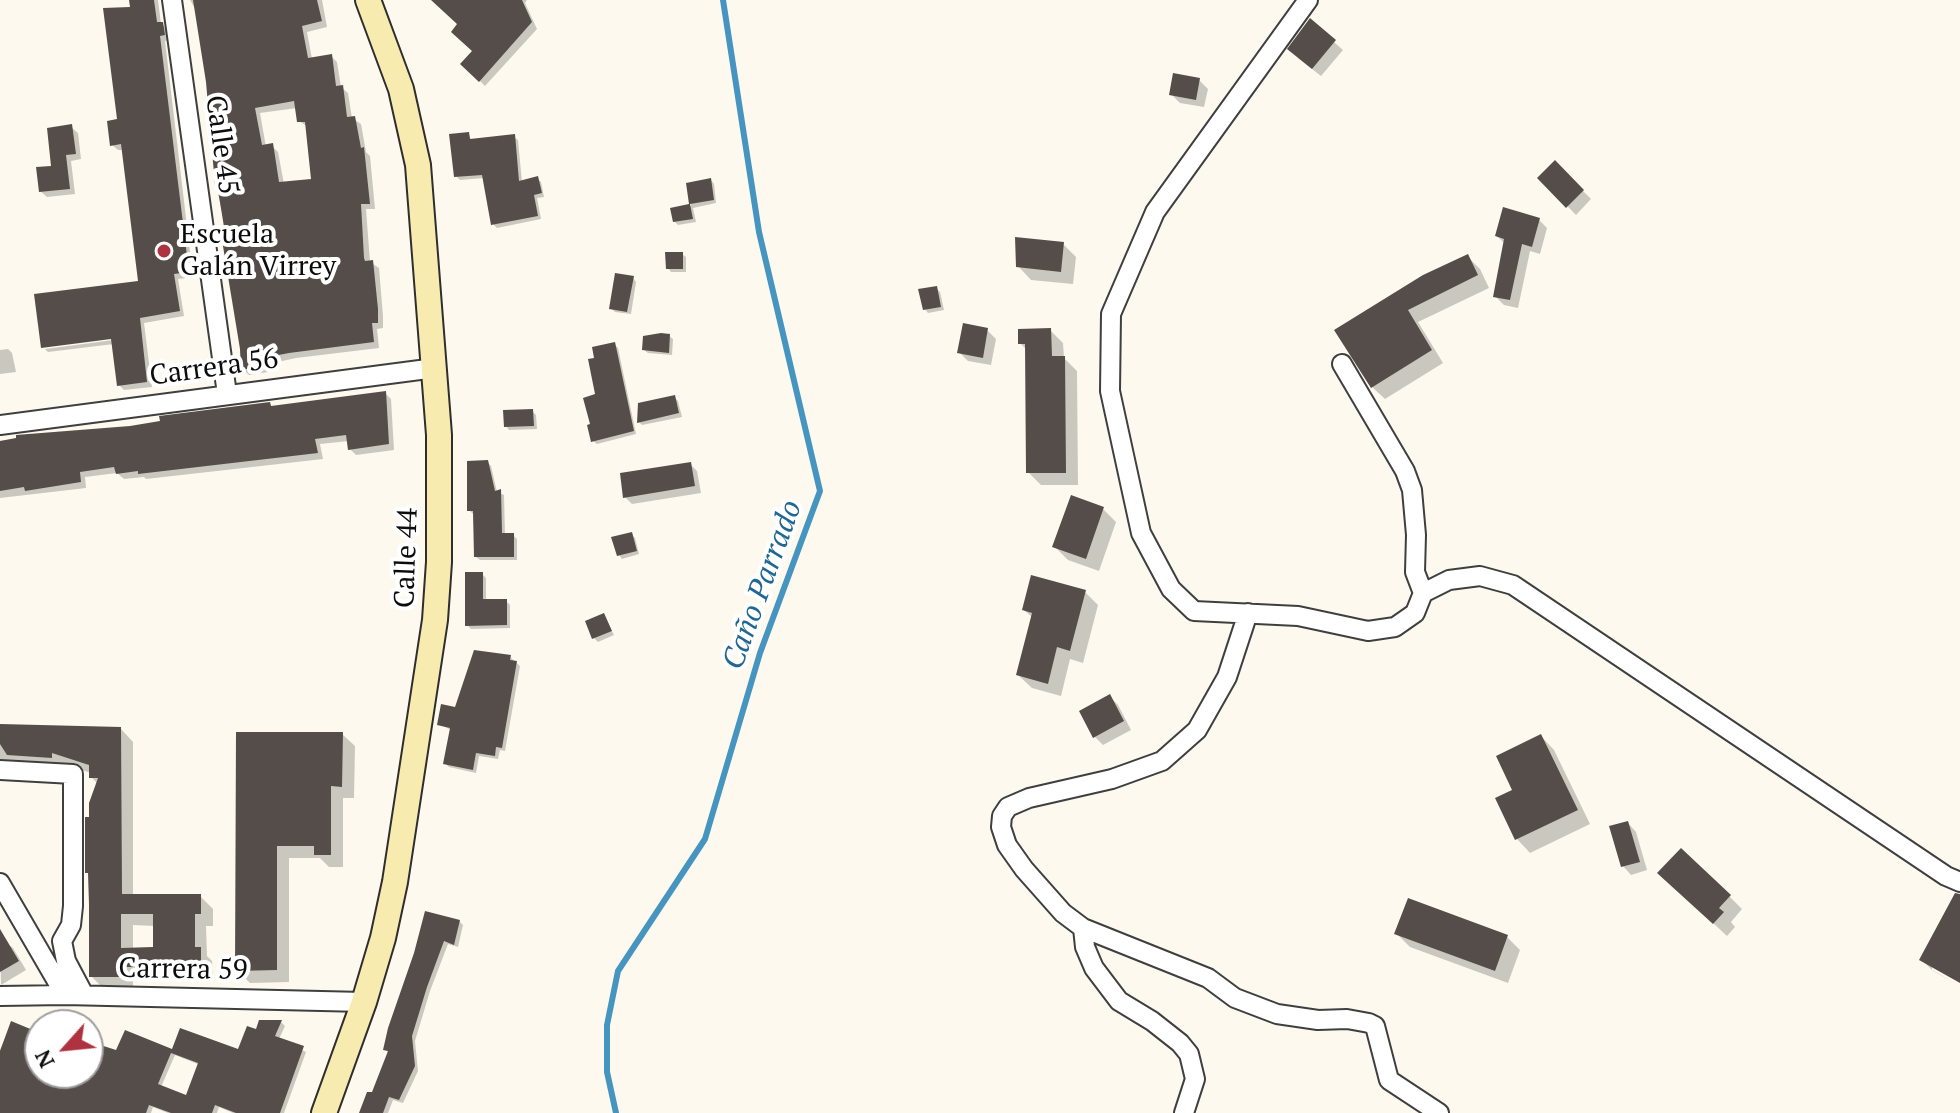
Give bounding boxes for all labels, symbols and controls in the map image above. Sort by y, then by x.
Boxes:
street label: Calle 45 [197,93,245,197]
place label: Escuela Galán Virrey [180,218,336,284]
marker: Escuela Galán Virrey [155,242,173,260]
street label: Carrera 56 [148,342,280,394]
water label: Caño Parrado [716,495,810,675]
street label: Calle 44 [388,508,426,608]
street label: Carrera 59 [118,952,248,988]
north arrow [24,1009,104,1089]
text: N [27,1045,61,1073]

